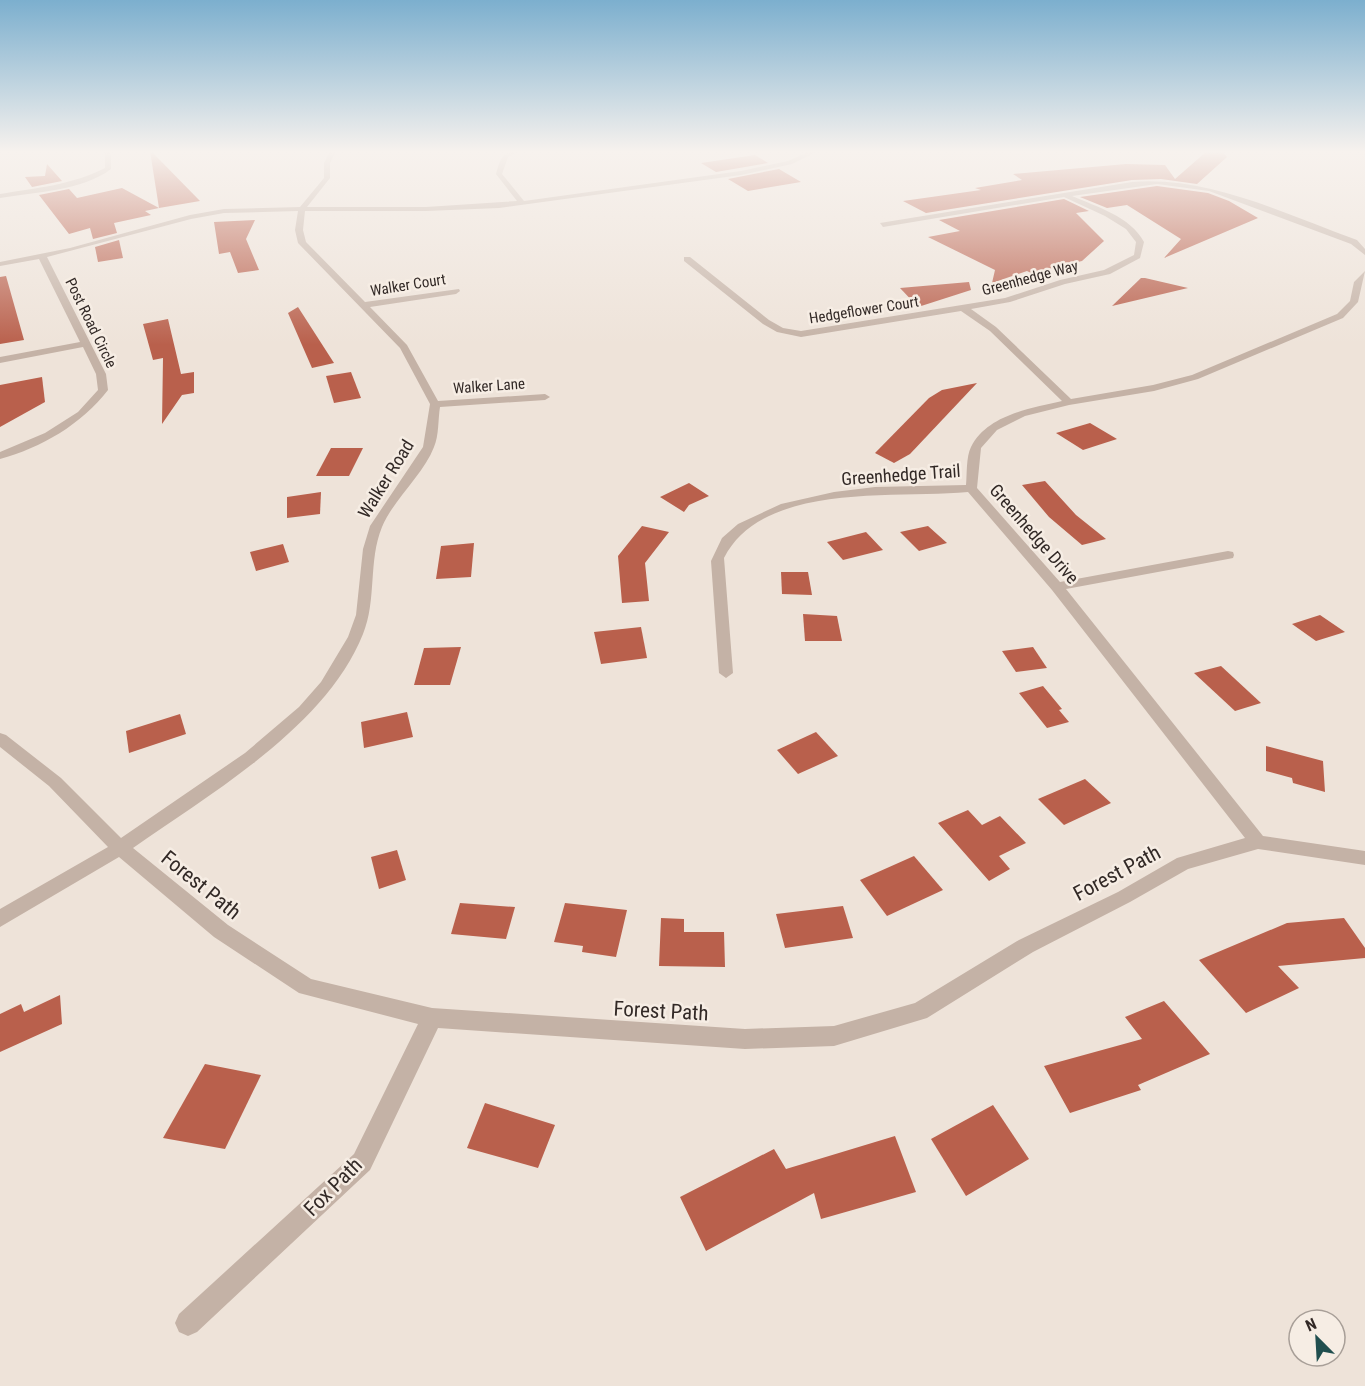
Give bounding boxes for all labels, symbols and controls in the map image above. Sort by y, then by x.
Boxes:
street label: Greenhedge Way [980,257,1080,299]
street label: Walker Court [369,270,447,300]
street label: Post Road Circle [61,275,121,371]
street label: Hedgeflower Court [808,292,920,328]
street label: Walker Lane [452,375,526,397]
street label: Walker Road [353,436,418,522]
street label: Greenhedge Trail [841,460,961,489]
street label: Greenhedge Drive [985,480,1083,588]
street label: Forest Path [1069,840,1165,906]
street label: Forest Path [157,846,245,924]
street label: Forest Path [613,997,709,1025]
street label: Fox Path [299,1153,367,1221]
north arrow [1287,1308,1347,1368]
text: N [1303,1314,1319,1335]

